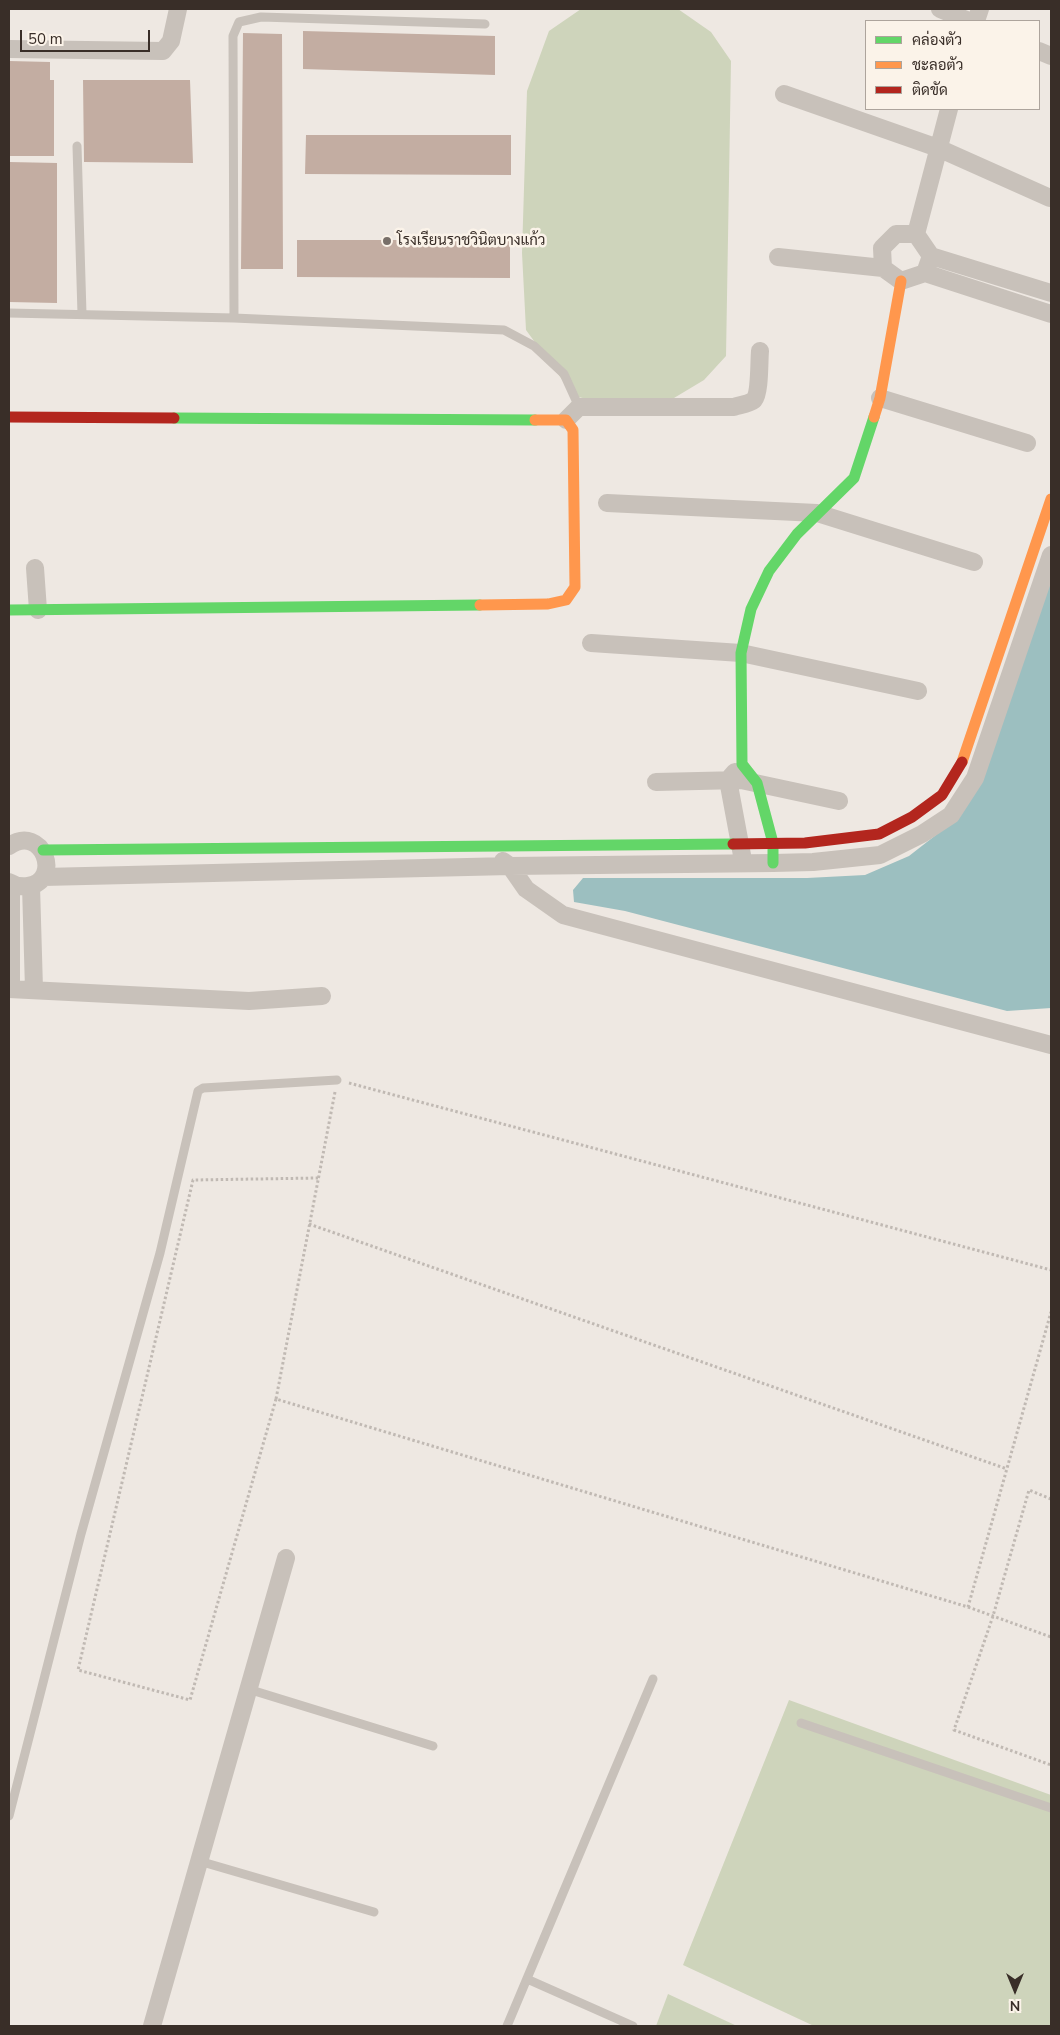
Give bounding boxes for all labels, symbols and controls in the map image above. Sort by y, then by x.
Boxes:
scale bar [22,20,152,52]
legend [865,20,1040,110]
text: 50 m [28,29,63,49]
text: คล่องตัว [912,30,962,50]
text: ชะลอตัว [912,55,963,75]
text: ติดขัด [912,80,948,100]
place label: โรงเรียนราชวินิตบางแก้ว [397,232,546,250]
marker: โรงเรียนราชวินิตบางแก้ว [381,235,393,247]
north arrow [990,1965,1040,2015]
text: N [1010,1996,1020,2015]

